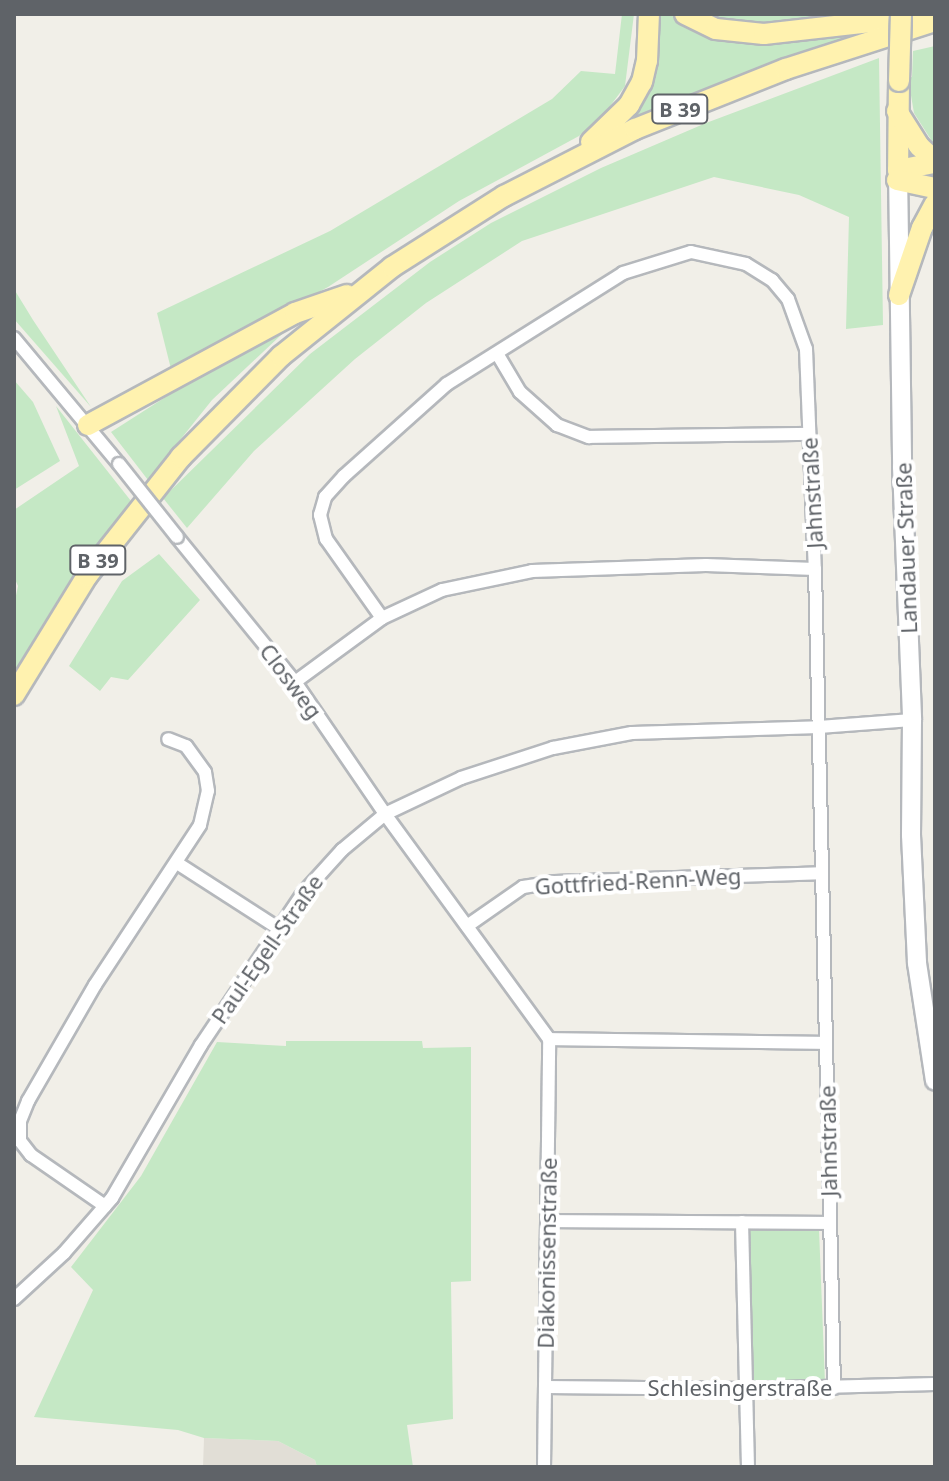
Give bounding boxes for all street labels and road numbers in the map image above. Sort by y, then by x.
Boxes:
road number: B 39 [650,93,710,125]
street label: Jahnstraße [796,437,828,549]
street label: Landauer Straße [890,462,922,634]
road number: B 39 [68,544,128,576]
street label: Closweg [254,638,328,724]
street label: Gottfried-Renn-Weg [534,862,742,900]
street label: Paul-Egell-Straße [206,869,328,1029]
street label: Jahnstraße [814,1085,842,1197]
street label: Diakonissenstraße [532,1157,562,1349]
street label: Schlesingerstraße [648,1375,832,1401]

